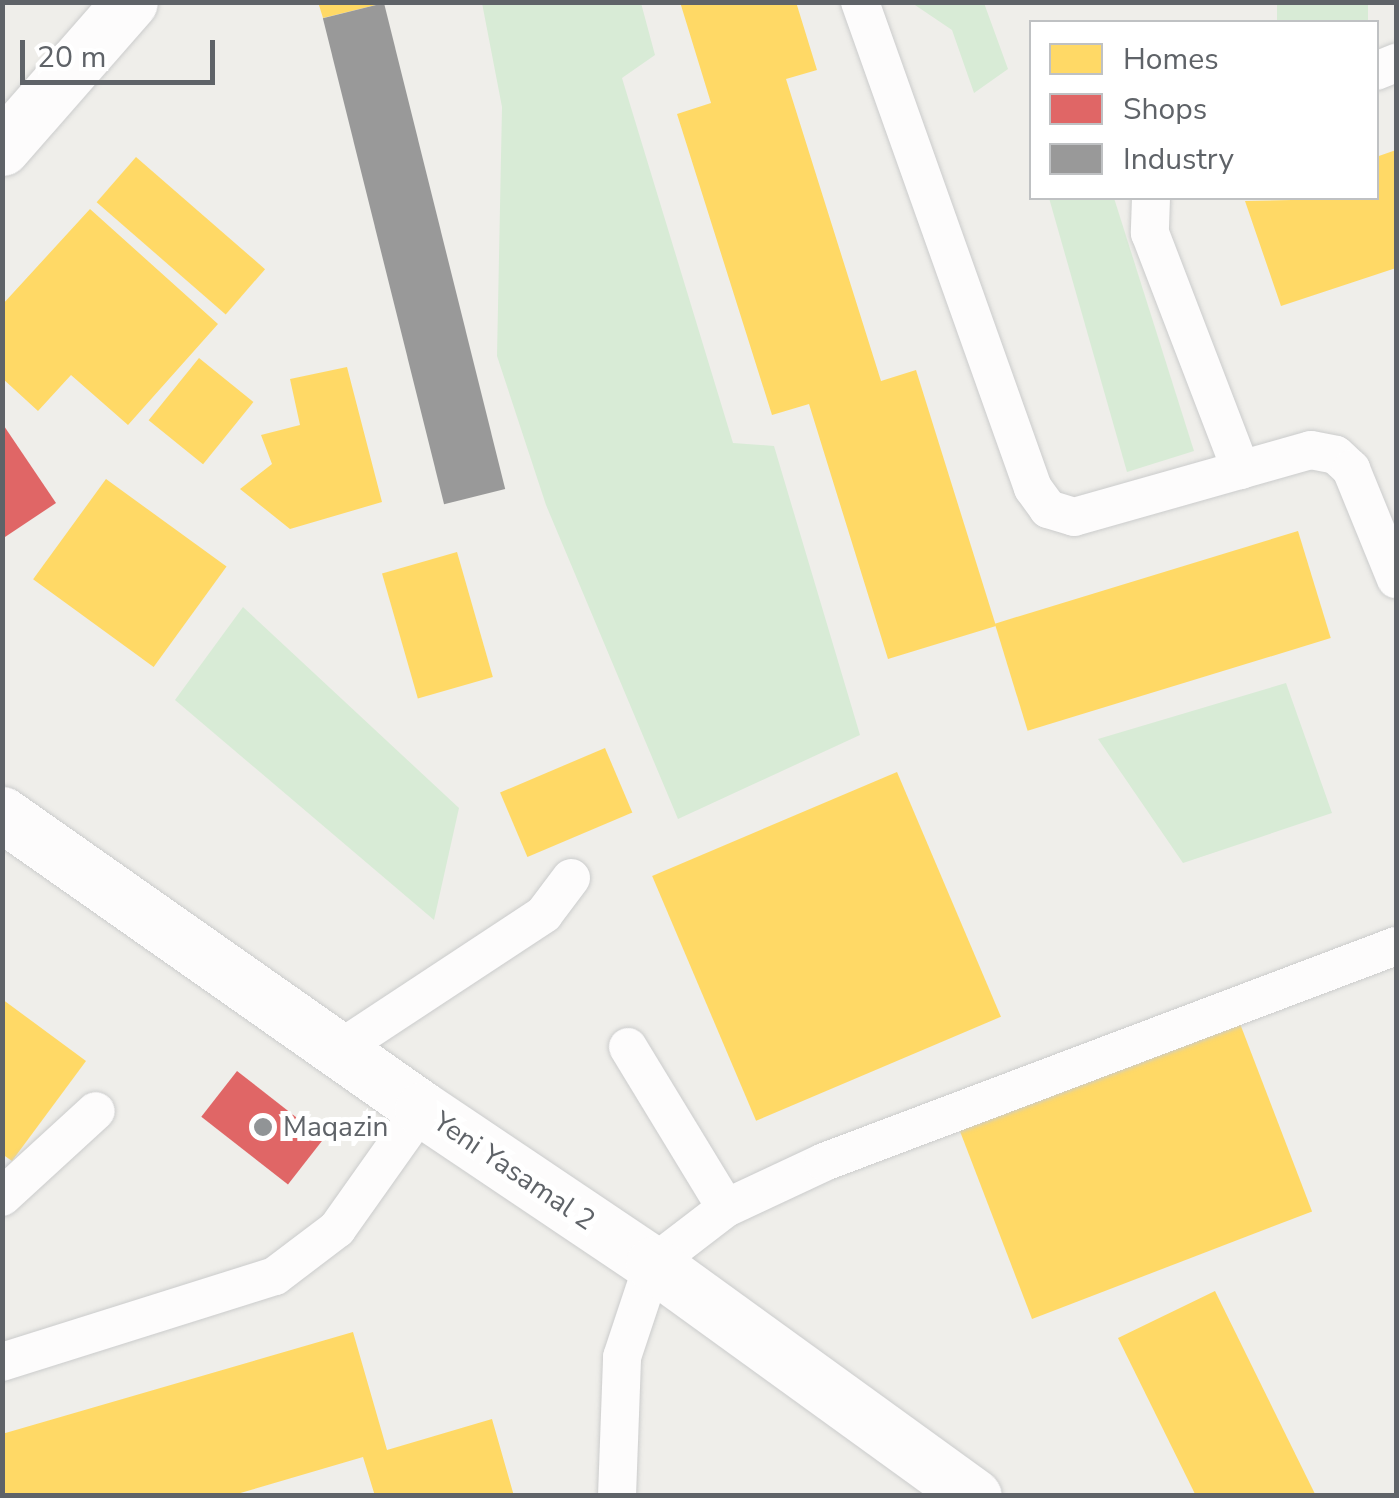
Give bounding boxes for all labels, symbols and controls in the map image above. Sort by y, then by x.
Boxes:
scale bar [25,20,220,82]
legend [1029,20,1379,200]
text: 20 m [37,37,106,78]
text: Homes [1123,39,1219,80]
text: Shops [1123,89,1207,130]
text: Industry [1123,139,1234,180]
street label: Yeni Yasamal 2 [427,1105,601,1237]
place label: Maqazin [283,1110,388,1144]
marker: Maqazin [252,1116,274,1138]

